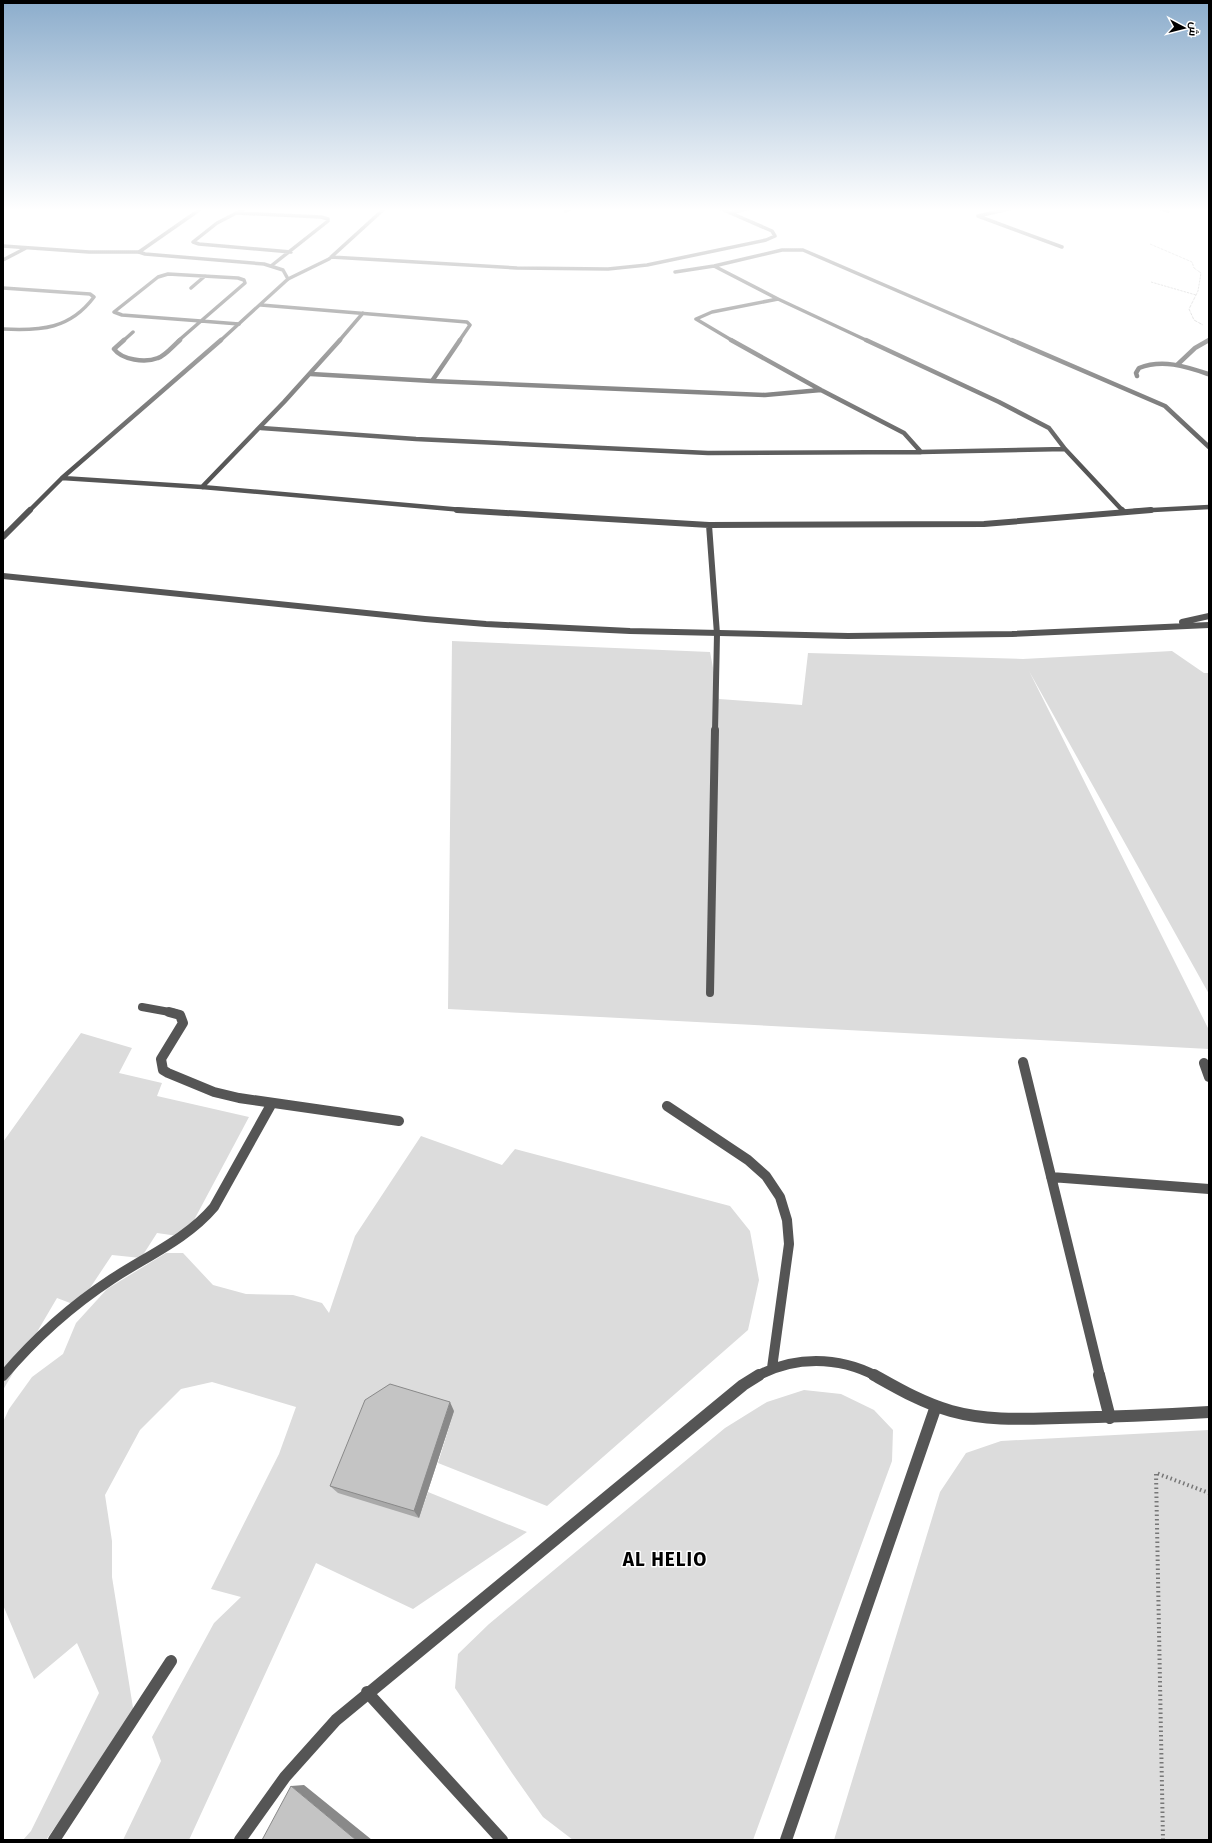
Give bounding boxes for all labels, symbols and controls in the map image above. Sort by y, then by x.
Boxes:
north arrow [1164,8,1204,48]
text: ش [1186,21,1201,37]
district label: AL HELIO [622,1548,707,1571]

